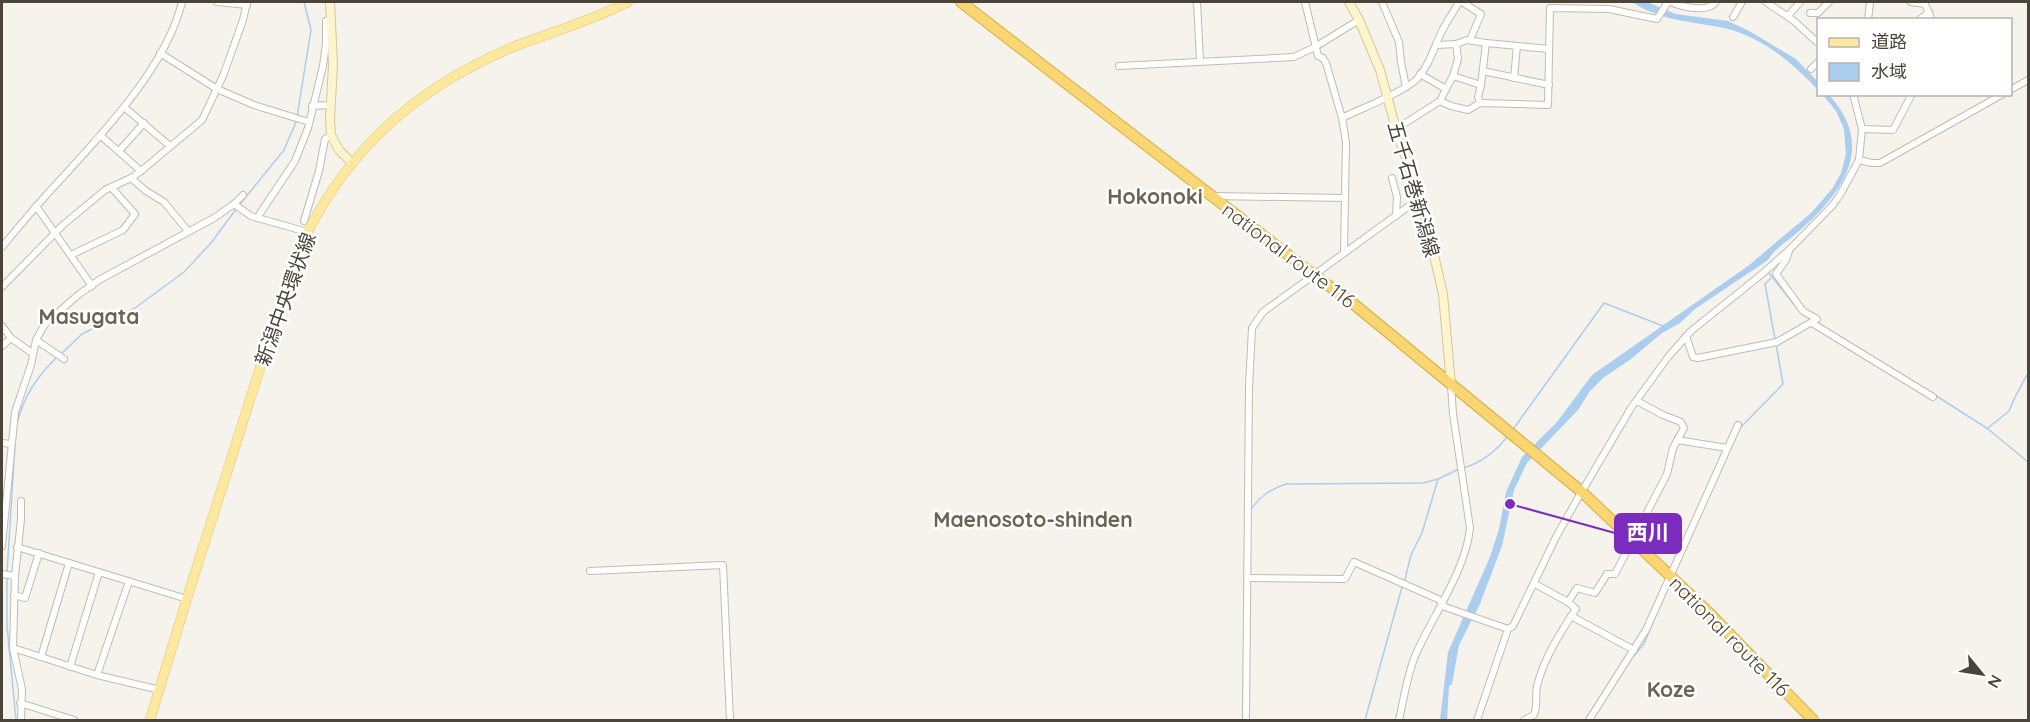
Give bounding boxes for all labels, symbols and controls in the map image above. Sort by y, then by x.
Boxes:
legend [1817,18,2012,96]
text: 道路 [1871,30,1907,53]
text: 水域 [1871,60,1907,83]
street label: 五千石巻新潟線 [1383,118,1445,260]
district label: Hokonoki [1107,183,1203,209]
street label: national route 116 [1217,197,1361,313]
street label: 新潟中央環状線 [249,229,321,369]
district label: Masugata [39,303,139,329]
district label: Maenosoto-shinden [933,506,1133,532]
callout: 西川 [1615,514,1681,553]
text: 西川 [1627,519,1669,545]
street label: national route 116 [1664,570,1796,702]
north arrow [1952,644,2012,704]
text: N [1983,671,2007,692]
district label: Koze [1647,676,1695,702]

